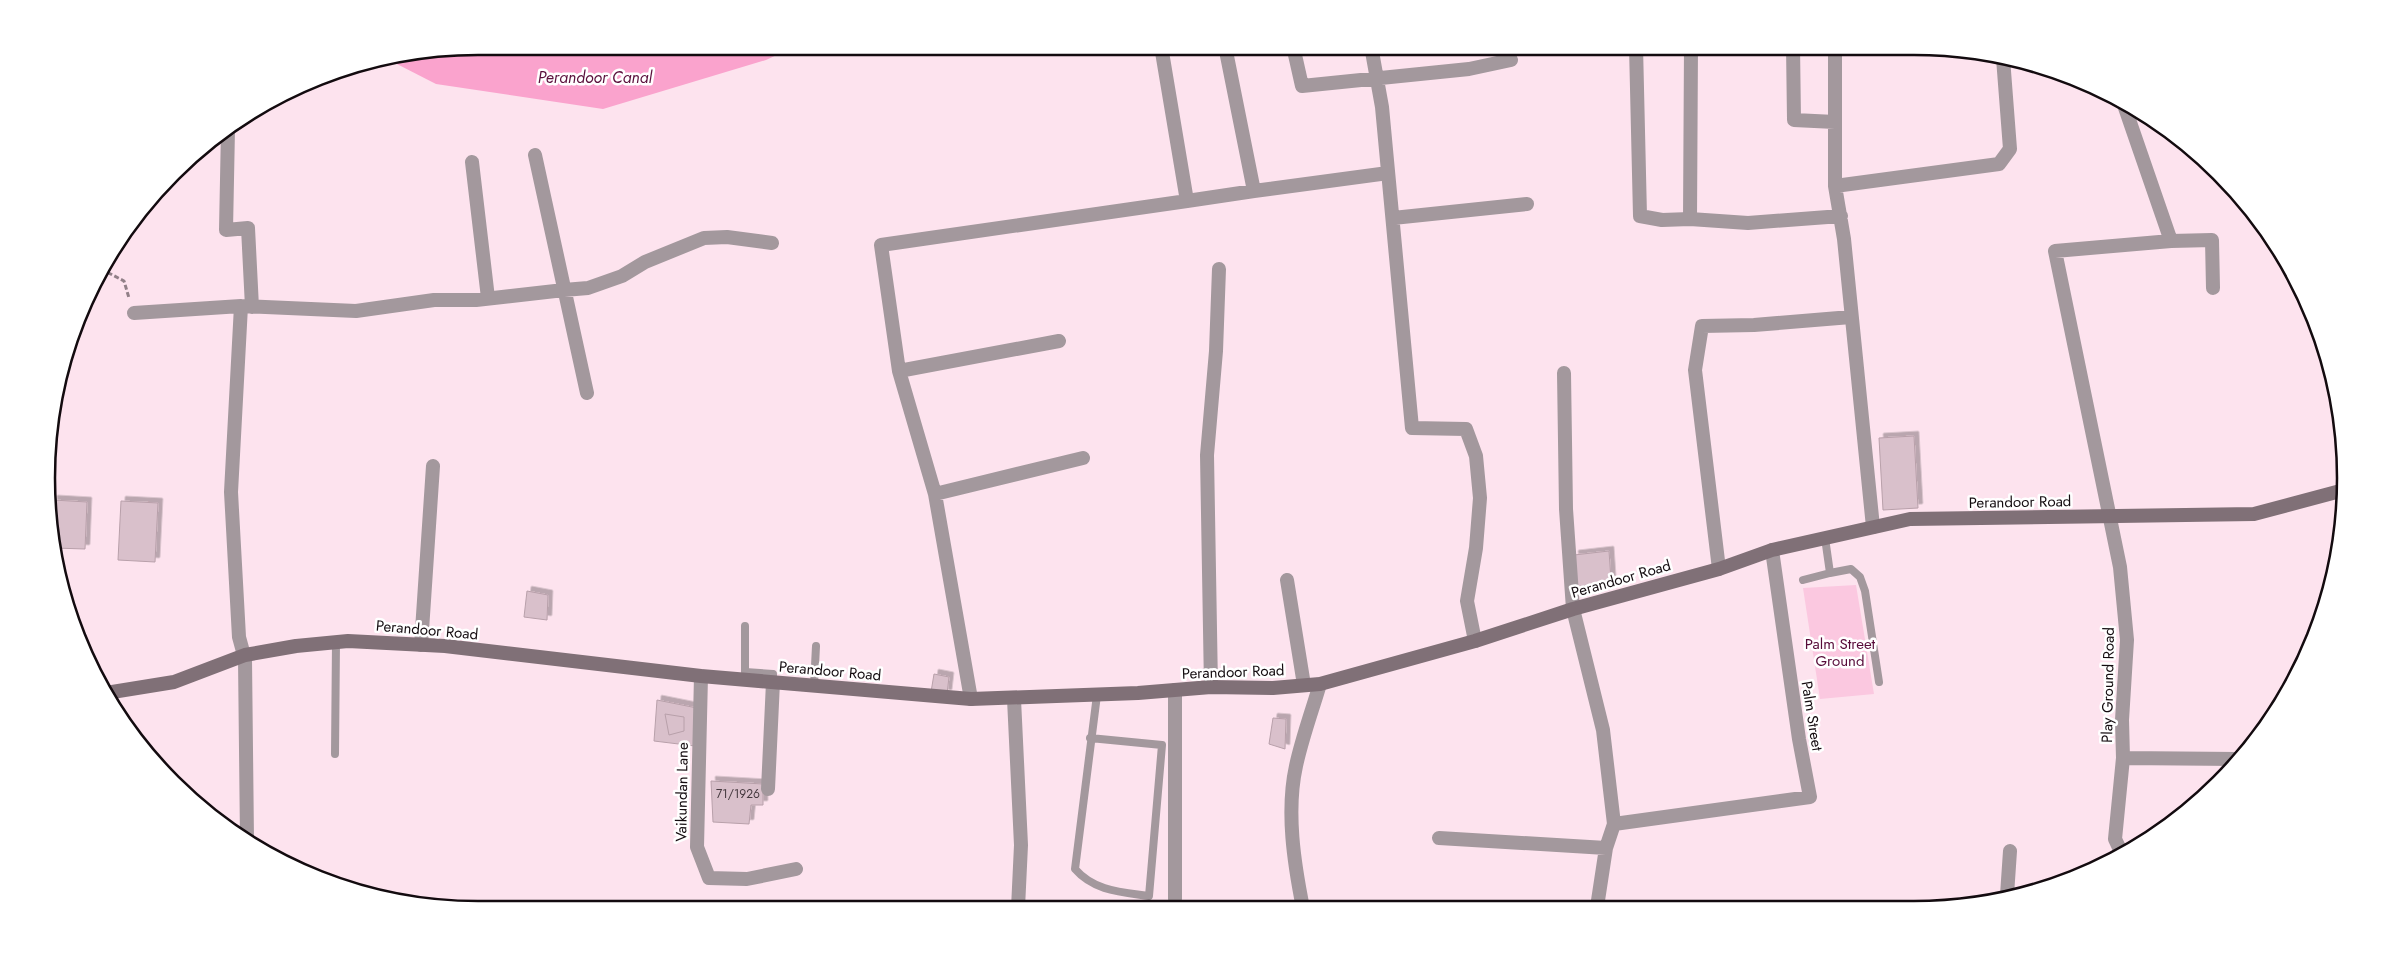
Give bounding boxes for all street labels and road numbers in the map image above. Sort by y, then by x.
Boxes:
street label: Perandoor Road [1968,490,2072,514]
street label: Perandoor Road [1569,554,1673,604]
street label: Perandoor Road [375,615,479,645]
street label: Play Ground Road [2096,627,2120,743]
street label: Perandoor Road [778,656,882,686]
street label: Perandoor Road [1181,659,1285,685]
street label: Palm Street [1796,679,1828,753]
street label: Vaikundan Lane [670,742,694,842]

